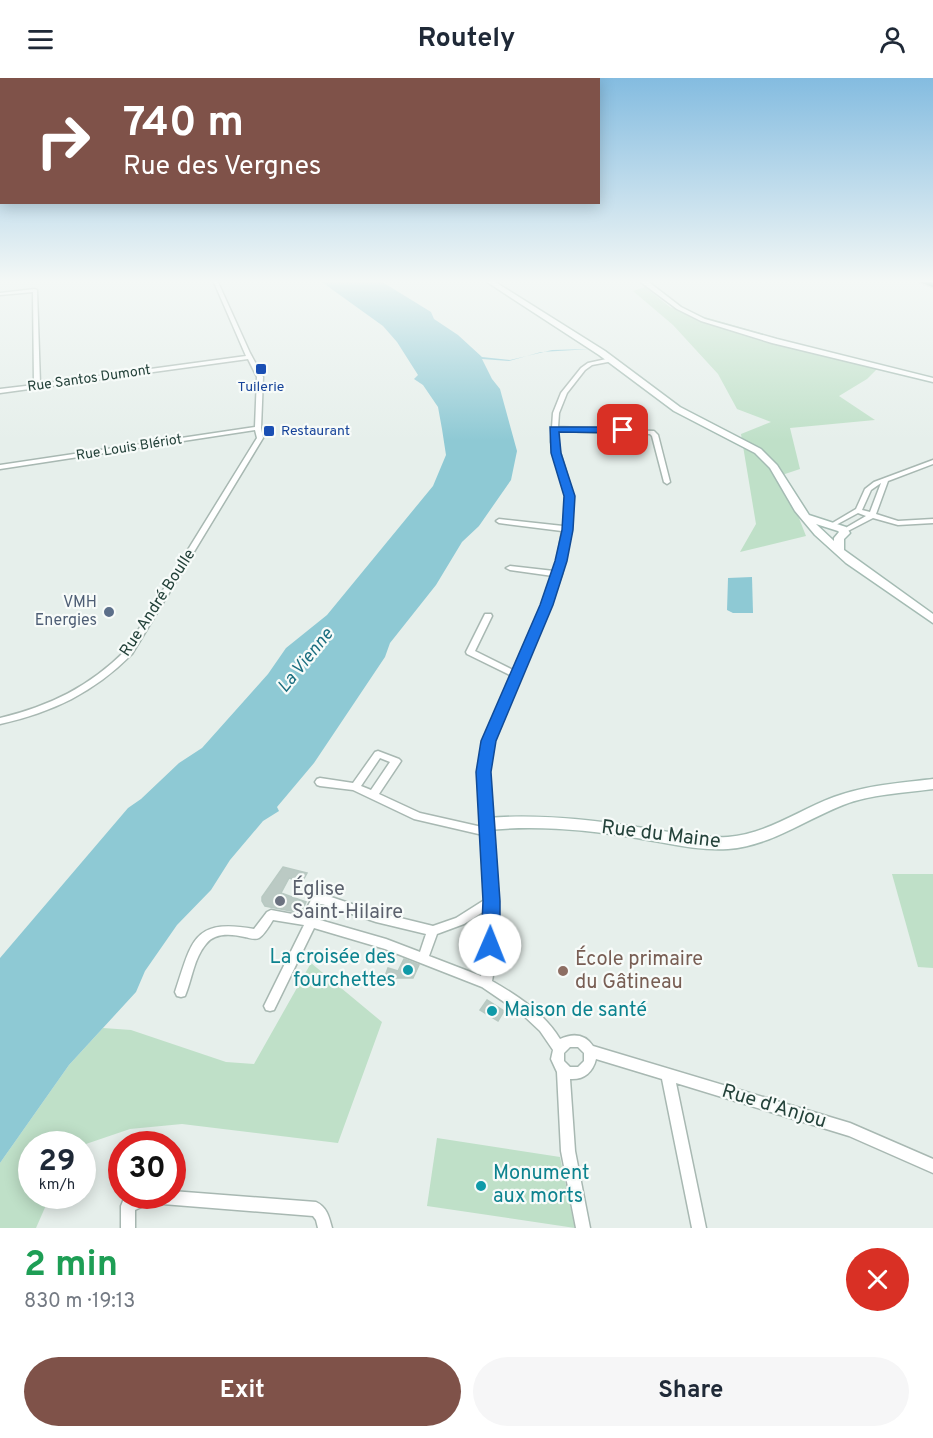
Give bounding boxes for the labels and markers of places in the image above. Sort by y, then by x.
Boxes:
marker: Tuilerie [254,362,268,376]
place label: Tuilerie [238,379,284,396]
pin [597,404,648,455]
place label: Restaurant [281,423,350,440]
marker: Restaurant [262,424,276,438]
place label: VMH Energies [35,593,97,631]
marker: VMH Energies [102,605,116,619]
place label: Église Saint-Hilaire [292,875,403,926]
marker: Église Saint-Hilaire [273,894,287,908]
place label: La croisée des fourchettes [269,945,396,994]
place label: École primaire du Gâtineau [575,945,703,996]
marker: La croisée des fourchettes [401,963,415,977]
marker: École primaire du Gâtineau [556,964,570,978]
place label: Maison de santé [504,998,647,1024]
marker: Maison de santé [485,1004,499,1018]
place label: Monument aux morts [493,1161,590,1210]
marker: Monument aux morts [474,1179,488,1193]

